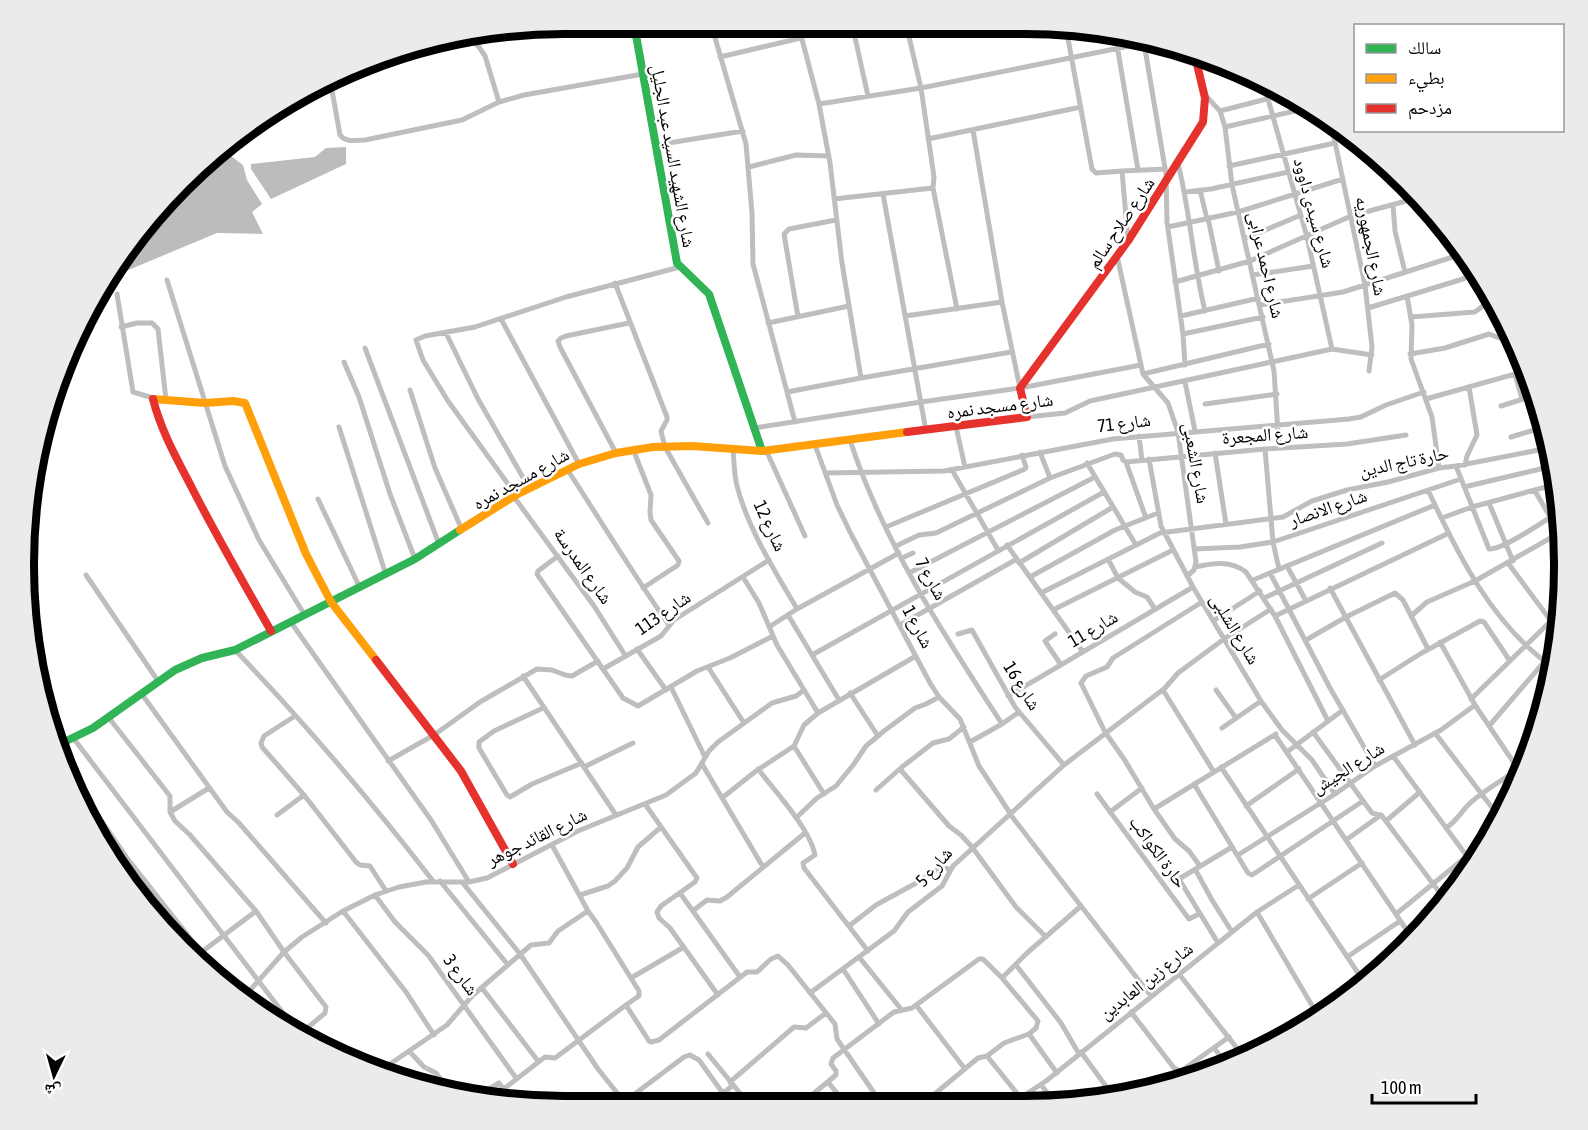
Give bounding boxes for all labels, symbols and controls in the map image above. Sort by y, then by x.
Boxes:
legend [1354,24,1564,132]
text: سالك [1408,37,1441,58]
street label: شارع الشهيد السيد عبد الجليل [646,63,700,249]
text: بطيء [1408,67,1445,93]
text: مزدحم [1408,97,1452,120]
street label: شارع سيدى داوود [1289,155,1339,271]
street label: شارع صلاح سالم [1082,173,1160,273]
street label: شارع الجمهوريه [1351,194,1391,298]
street label: شارع احمد عرابى [1243,210,1289,320]
street label: شارع مسجد نمره [946,389,1054,423]
street label: شارع 71 [1096,409,1152,437]
street label: شارع الشعبى [1178,421,1214,505]
street label: شارع المجعرة [1221,421,1309,449]
street label: حارة تاج الدين [1357,442,1451,483]
street label: شارع مسجد نمره [469,443,573,515]
street label: شارع الانصار [1285,484,1370,532]
street label: شارع 12 [749,497,791,555]
street label: شارع المدرسة [549,524,617,608]
street label: شارع 7 [910,554,952,604]
street label: شارع 113 [631,586,695,640]
street label: شارع الشلبى [1205,590,1265,668]
street label: شارع 1 [898,602,938,652]
street label: شارع 11 [1064,606,1122,652]
street label: شارع 16 [998,657,1046,715]
street label: شارع الجيش [1308,737,1388,799]
street label: شارع القائد جوهر [482,803,591,871]
street label: حارة الكواكب [1125,812,1192,892]
street label: شارع 5 [911,843,957,891]
street label: شارع زين العابدين [1095,938,1197,1024]
street label: شارع 3 [439,950,483,1000]
north arrow [24,1046,84,1106]
scale bar [1372,1067,1476,1105]
text: 100 m [1381,1077,1422,1098]
text: ش [43,1080,62,1101]

